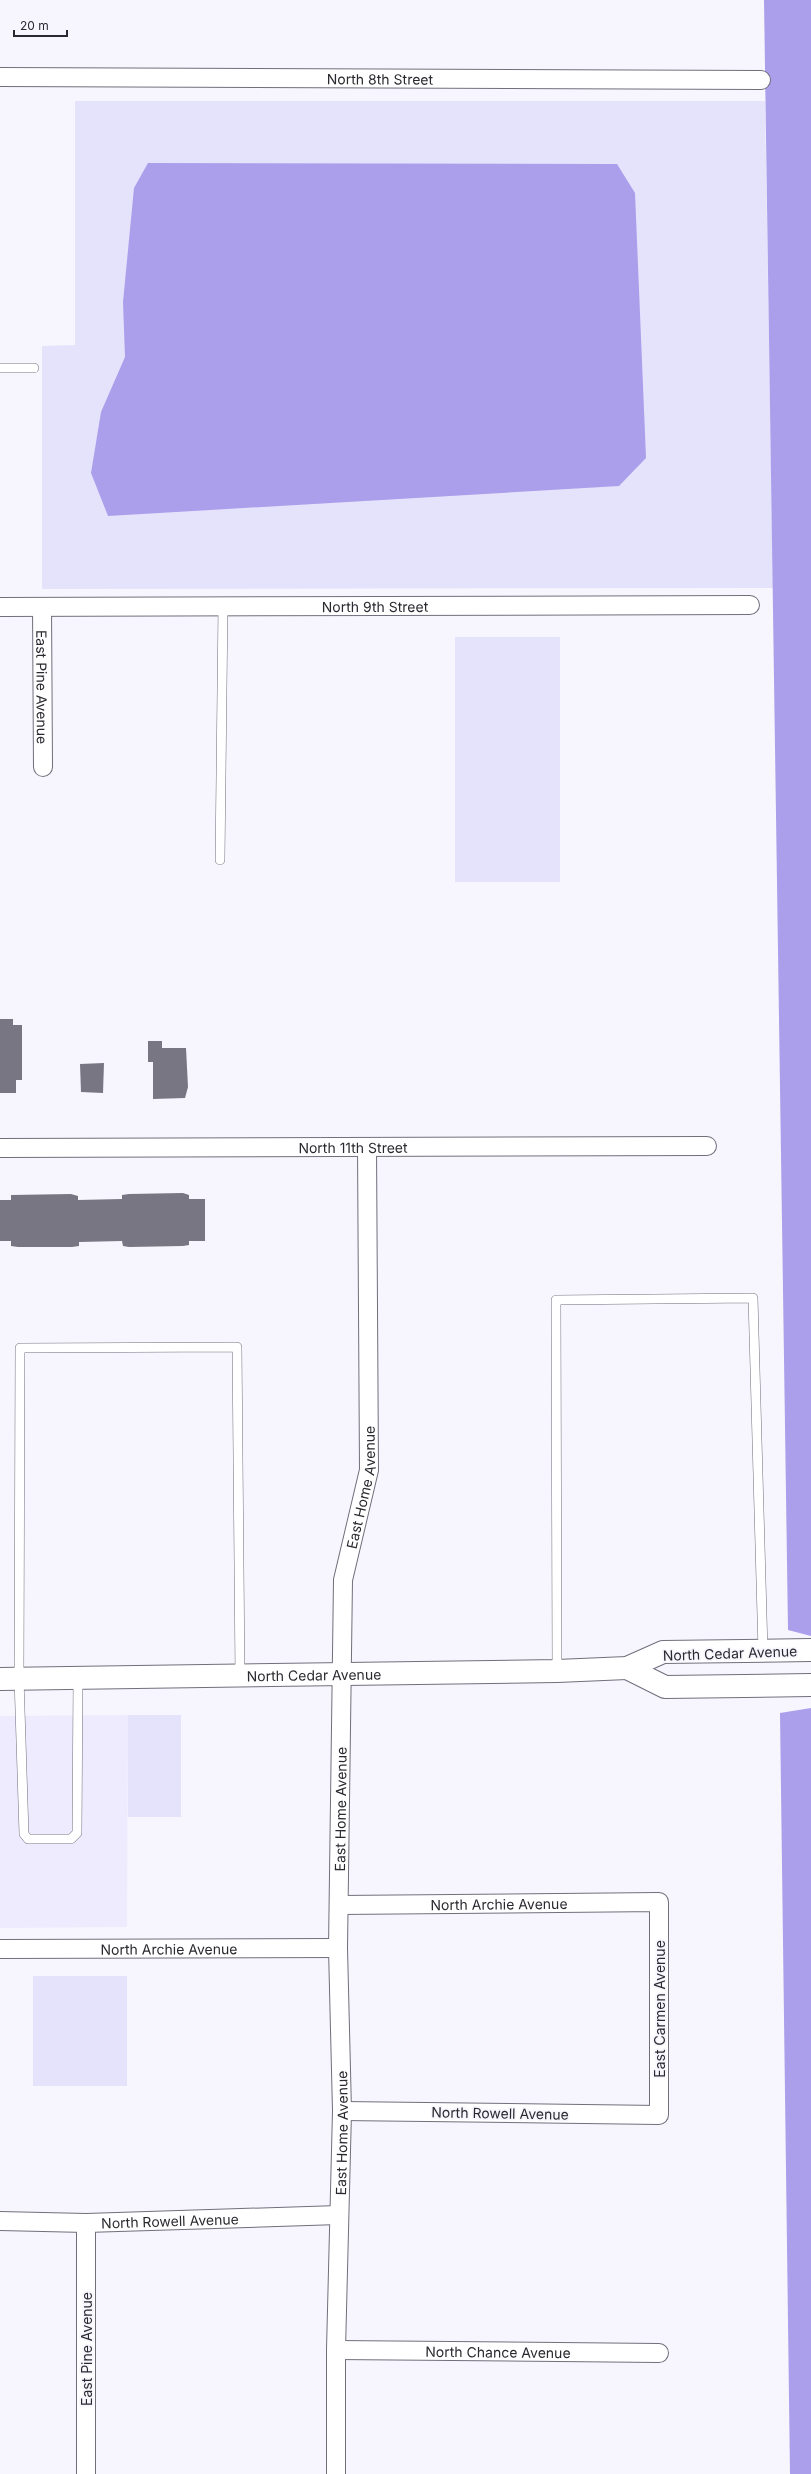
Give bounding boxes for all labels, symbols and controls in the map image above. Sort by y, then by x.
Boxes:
scale bar [14,12,67,38]
text: 20 m [20,18,49,33]
street label: North 8th Street [327,70,434,87]
street label: North 9th Street [322,597,429,615]
street label: East Pine Avenue [34,630,51,744]
street label: North 11th Street [298,1138,408,1156]
street label: East Home Avenue [342,1426,378,1550]
street label: North Cedar Avenue [663,1642,797,1664]
street label: North Cedar Avenue [247,1665,381,1684]
street label: East Home Avenue [331,1747,349,1872]
street label: North Archie Avenue [430,1894,568,1913]
street label: North Archie Avenue [100,1940,238,1957]
street label: East Carmen Avenue [651,1940,668,2078]
street label: East Home Avenue [331,2071,351,2196]
street label: North Rowell Avenue [431,2103,569,2123]
street label: North Rowell Avenue [101,2210,239,2231]
street label: East Pine Avenue [78,2292,95,2406]
street label: North Chance Avenue [425,2342,571,2361]

